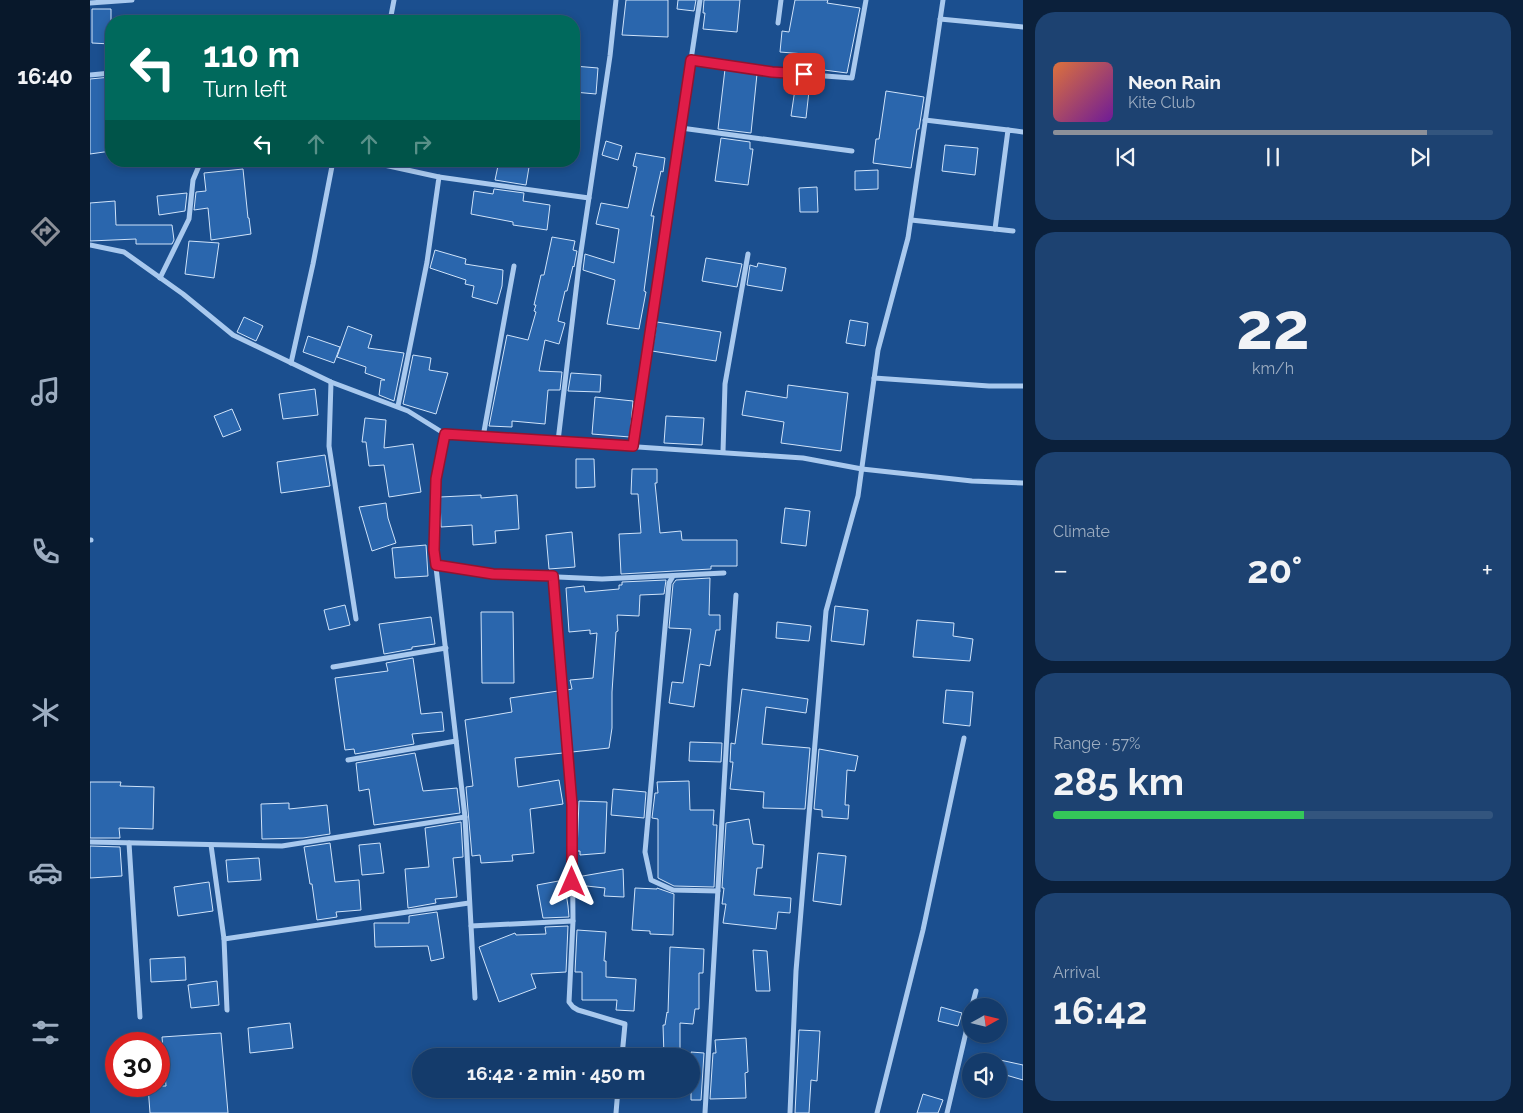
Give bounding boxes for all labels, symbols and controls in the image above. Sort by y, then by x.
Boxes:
text: 110 m [203,34,300,75]
icon: left [120,35,185,100]
pin [783,53,825,95]
icon: arrive [790,60,818,88]
text: 16:40 [17,63,73,89]
text: Neon Rain [1128,71,1221,93]
text: Turn left [203,76,287,102]
text: Kite Club [1128,93,1195,112]
icon: left [249,130,277,158]
icon: ahead [302,130,330,158]
icon: ahead [355,130,383,158]
icon: right [408,130,436,158]
icon: previous [1112,143,1140,171]
icon: pause [1259,143,1287,171]
icon: next [1406,143,1434,171]
icon: directions [28,214,63,249]
text: 22 [1236,288,1310,364]
text: km/h [1252,359,1294,378]
icon: music [28,374,63,409]
text: Climate [1053,522,1110,541]
icon: phone [28,534,63,569]
text: 20° [1247,547,1302,592]
text: − [1053,554,1068,587]
text: + [1481,554,1493,587]
icon: climate [28,695,63,730]
text: Range · 57% [1053,734,1141,753]
text: 285 km [1053,759,1184,804]
icon: car [28,855,63,890]
position arrow [545,855,597,907]
text: Arrival [1053,963,1100,982]
text: 16:42 [1053,988,1147,1033]
north arrow [962,998,1008,1042]
map controls [962,998,1007,1098]
icon: filters [28,1015,63,1050]
speed limit sign: 30 [105,1032,170,1097]
button: sound [962,1053,1007,1098]
text: 16:42 · 2 min · 450 m [467,1062,645,1084]

